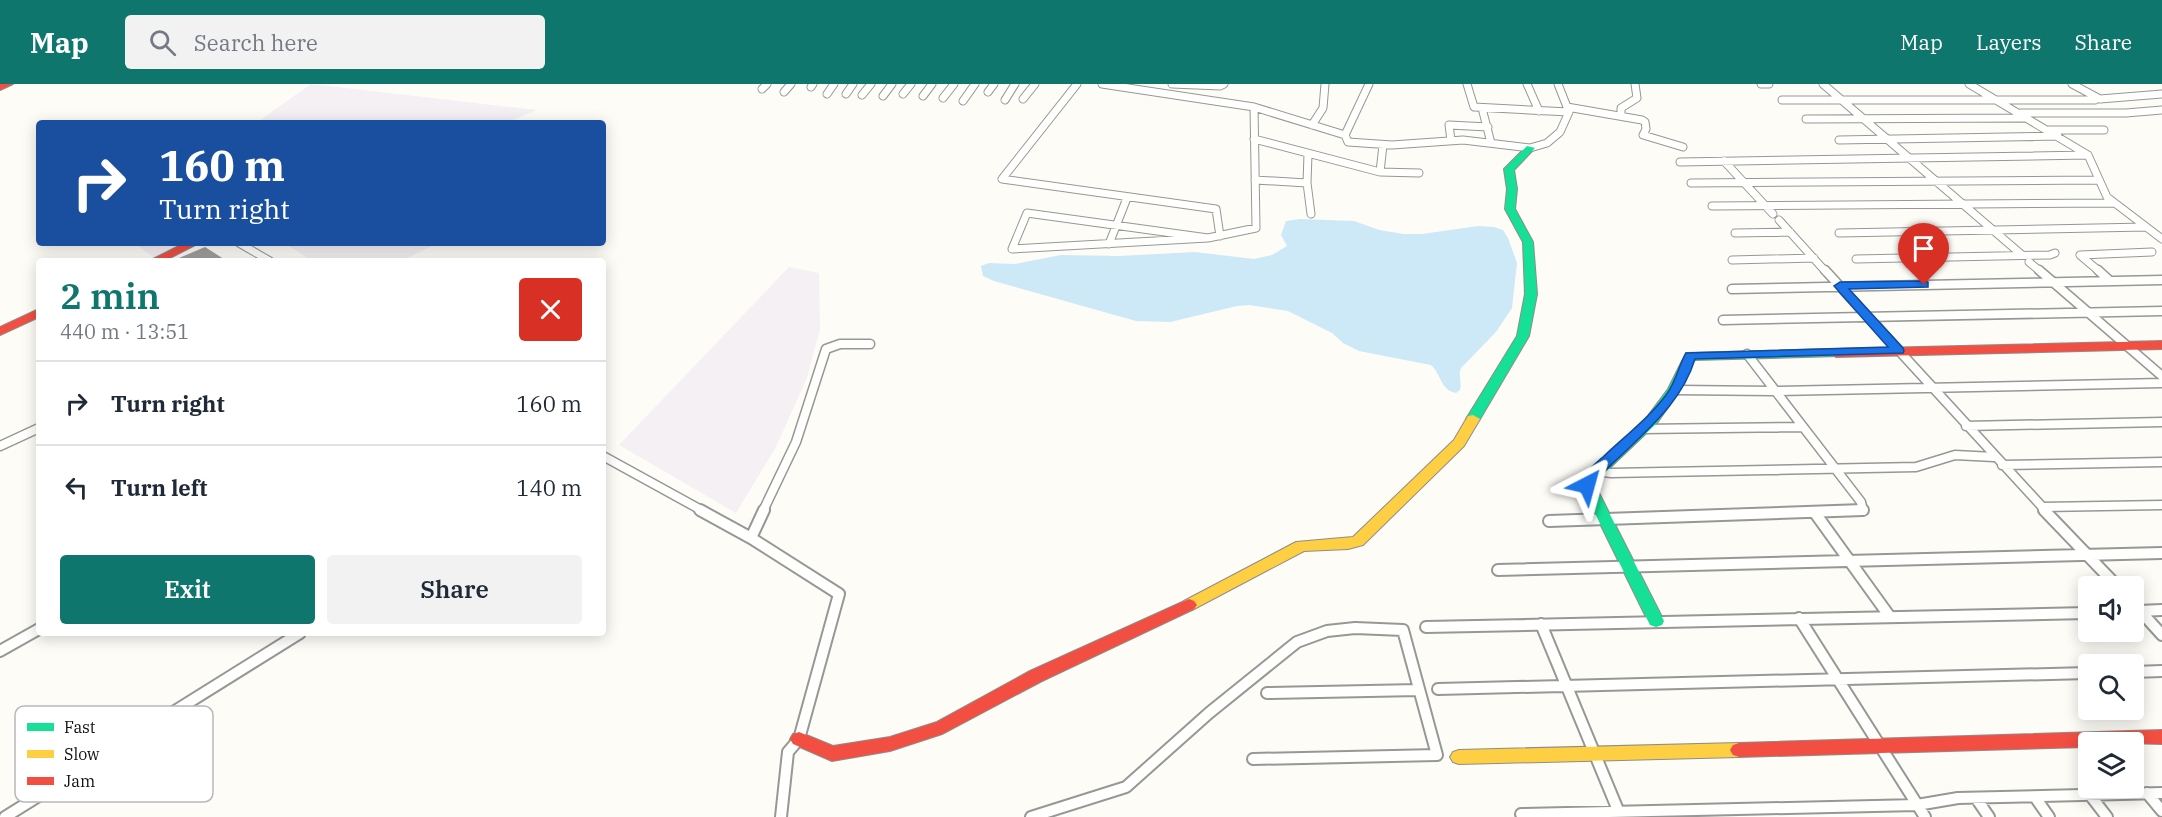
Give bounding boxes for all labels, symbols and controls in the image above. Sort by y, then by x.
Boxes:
search box [125,15,545,69]
text: Map [30,24,89,61]
icon: search [146,26,179,59]
text: Search here [194,28,318,57]
text: Map [1900,28,1943,56]
text: Layers [1976,28,2042,56]
text: Share [2075,28,2132,56]
text: 160 m [159,138,285,193]
icon: right [60,144,138,222]
text: Turn right [159,191,290,226]
pin [1898,223,1949,285]
icon: arrive [1907,232,1940,265]
text: 2 min [60,272,160,319]
button: close [519,278,582,341]
text: 440 m · 13:51 [60,318,189,345]
icon: right [60,387,93,420]
text: Turn right [111,389,225,418]
text: 160 m [516,389,582,418]
position arrow [1555,453,1619,517]
icon: left [60,471,93,504]
text: Turn left [111,473,207,502]
text: 140 m [516,473,582,502]
button: Exit [60,555,315,624]
button: Share [327,555,582,624]
map controls [2078,576,2144,798]
button: sound [2078,576,2144,642]
button: search [2078,654,2144,720]
legend [15,706,213,802]
text: Fast [64,717,96,737]
button: layers [2078,732,2144,798]
text: Slow [64,744,100,764]
text: Jam [64,771,95,791]

